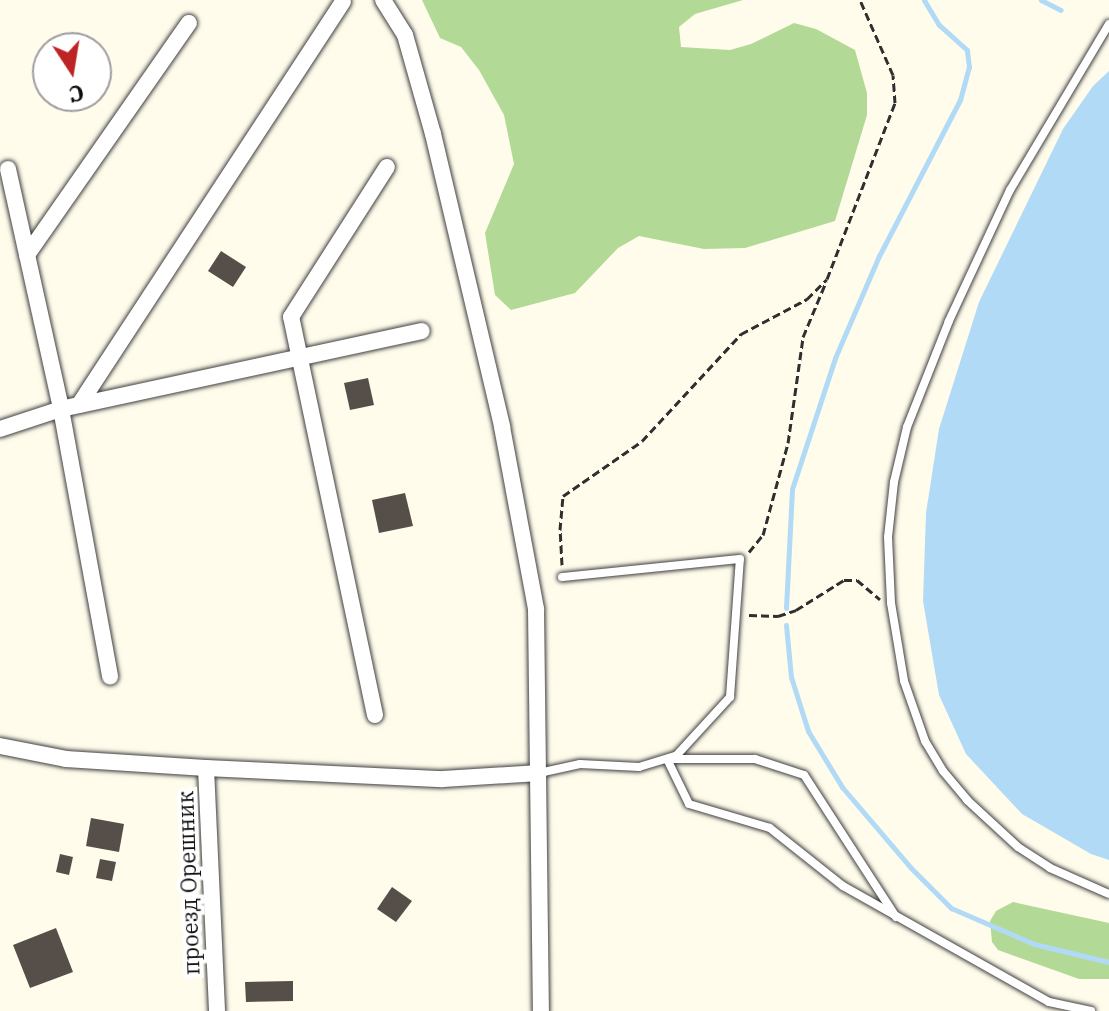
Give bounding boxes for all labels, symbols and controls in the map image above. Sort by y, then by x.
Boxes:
north arrow [32,32,112,112]
text: С [67,78,87,110]
street label: проезд Орешник [172,790,204,976]

